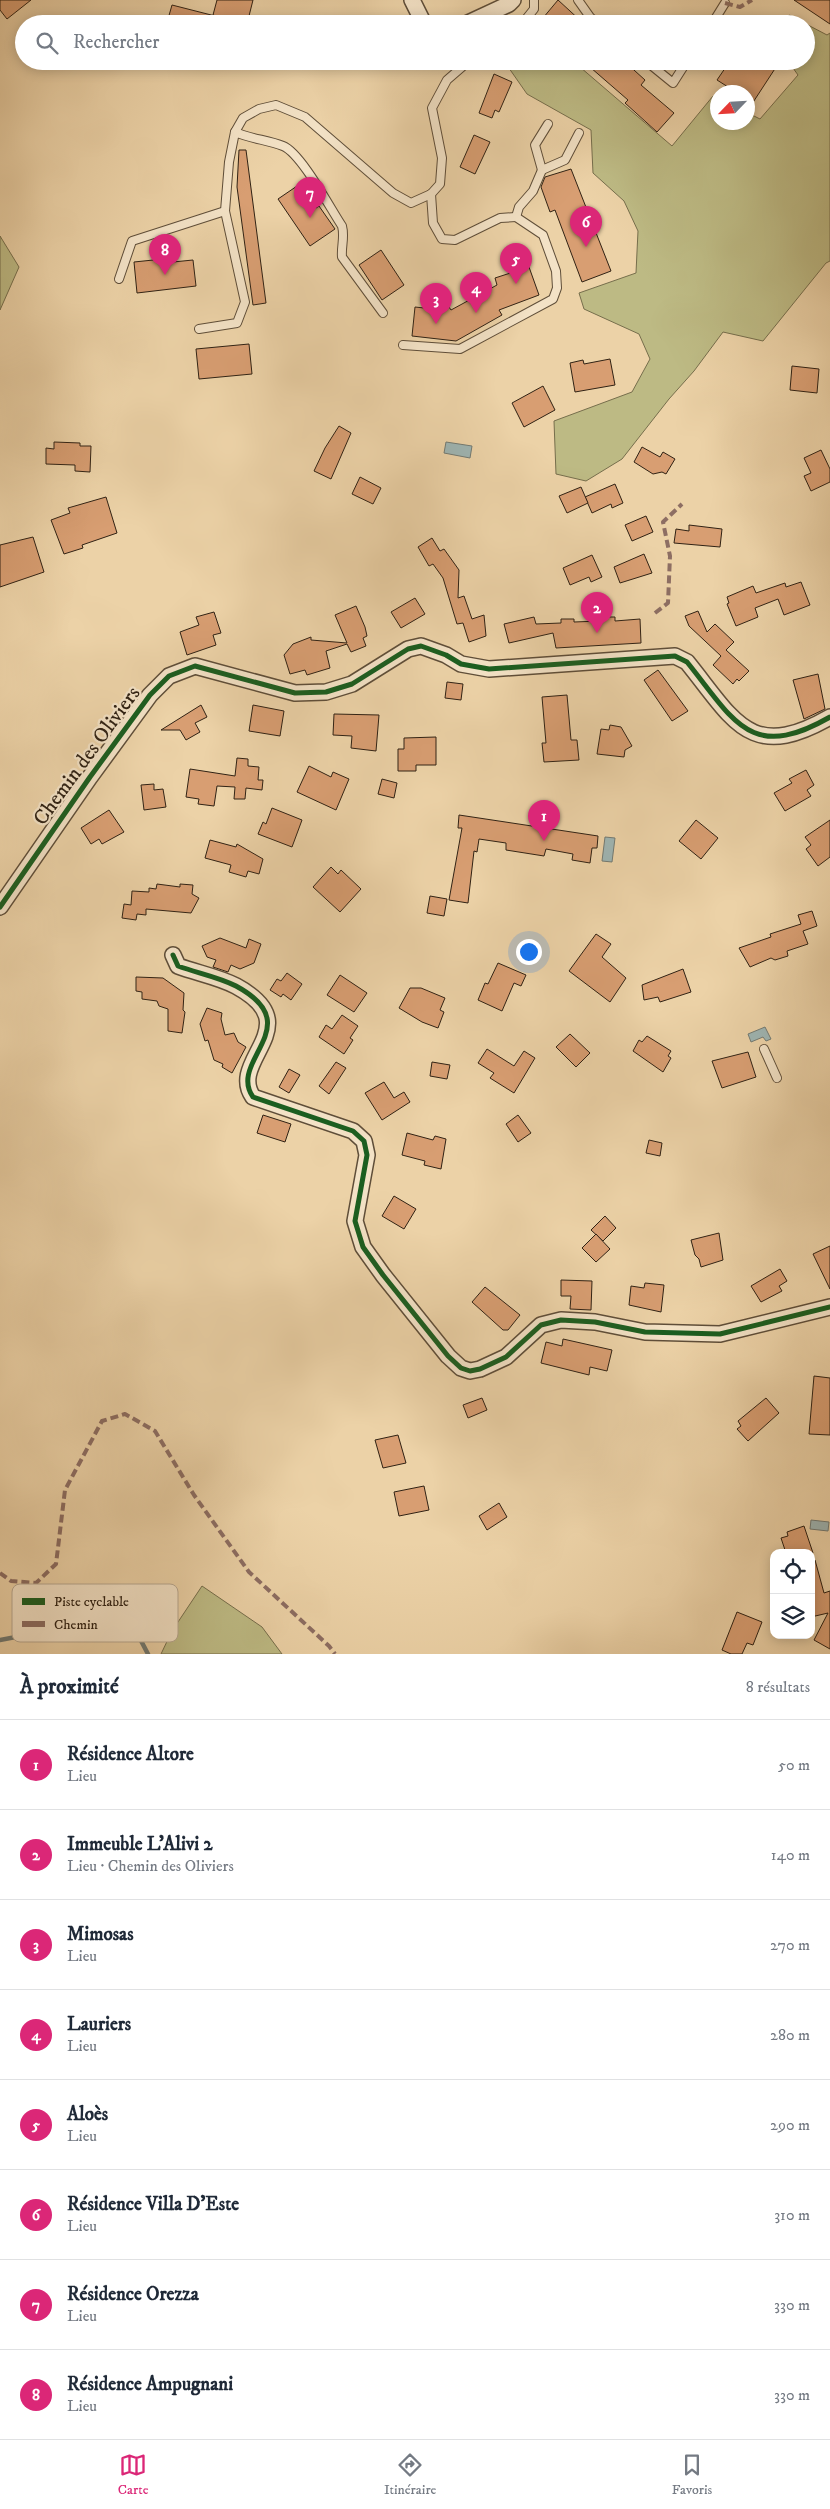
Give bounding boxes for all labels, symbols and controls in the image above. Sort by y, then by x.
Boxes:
search box [15,15,815,70]
icon: search [33,29,61,57]
text: Rechercher [73,31,159,54]
north arrow [710,85,755,130]
pin: 7 [294,177,326,218]
pin: 6 [570,206,602,247]
pin: 8 [149,234,181,275]
pin: 5 [500,243,532,284]
pin: 4 [460,272,492,313]
pin: 3 [420,283,452,324]
pin: 2 [581,592,613,633]
street label: Chemin des Oliviers [28,681,146,831]
pin: 1 [528,800,560,841]
your location [516,939,542,965]
map controls [770,1549,815,1639]
button: locate [770,1549,815,1594]
legend [12,1584,178,1642]
text: Piste cyclable [54,1593,129,1611]
button: layers [770,1594,815,1639]
text: Chemin [54,1616,99,1634]
text: À proximité [20,1674,119,1700]
text: 8 résultats [746,1677,810,1697]
text: Résidence Altore [67,1743,194,1766]
text: 1 [33,1755,39,1775]
text: 50 m [778,1755,810,1775]
text: Lieu [67,1766,97,1786]
text: Immeuble L'Alivi 2 [67,1833,213,1856]
text: 2 [32,1845,40,1865]
text: 140 m [771,1845,810,1865]
text: Lieu · Chemin des Oliviers [67,1856,234,1876]
text: Mimosas [67,1923,133,1946]
text: 3 [33,1935,39,1955]
text: 270 m [770,1935,810,1955]
text: Lieu [67,1946,97,1966]
text: Lauriers [67,2013,131,2036]
text: 4 [31,2025,41,2045]
text: 280 m [770,2025,810,2045]
text: Lieu [67,2036,97,2056]
text: Aloès [67,2103,108,2126]
text: 5 [32,2115,40,2135]
text: 290 m [770,2115,810,2135]
text: Lieu [67,2126,97,2146]
text: Résidence Villa D'Este [67,2193,239,2216]
text: 6 [32,2205,40,2225]
text: 310 m [774,2205,810,2225]
text: Lieu [67,2216,97,2236]
text: Résidence Orezza [67,2283,199,2306]
text: 7 [32,2295,40,2315]
text: 330 m [774,2295,810,2315]
text: Lieu [67,2306,97,2326]
text: Résidence Ampugnani [67,2373,233,2396]
text: 8 [32,2385,40,2405]
text: 330 m [774,2385,810,2405]
text: Lieu [67,2396,97,2416]
tab: Carte [118,2451,148,2499]
tab: Itinéraire [384,2451,436,2499]
tab: Favoris [672,2451,712,2499]

